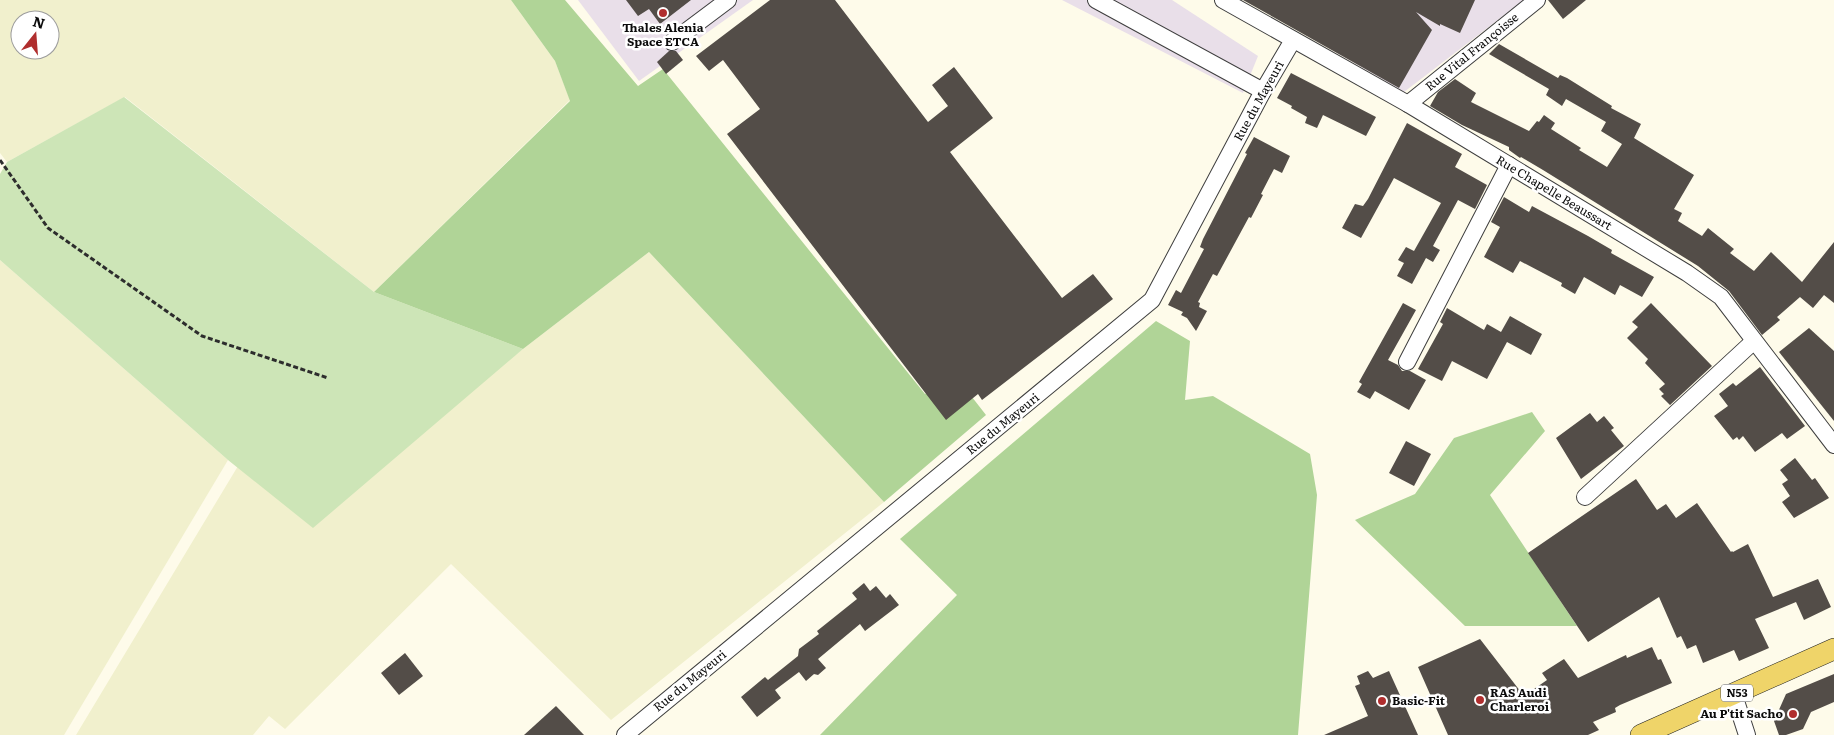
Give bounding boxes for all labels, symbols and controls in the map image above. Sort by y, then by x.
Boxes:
marker: Thales Alenia Space ETCA [657,7,669,19]
street label: Rue Vital Françoisse [1421,8,1522,95]
north arrow [10,10,60,60]
text: N [31,10,48,33]
place label: Thales Alenia Space ETCA [622,18,704,50]
street label: Rue du Mayeuri [1229,57,1288,144]
street label: Rue Chapelle Beaussart [1493,150,1616,234]
street label: Rue du Mayeuri [962,388,1043,458]
street label: Rue du Mayeuri [649,645,730,715]
place label: RAS Audi Charleroi [1490,683,1550,715]
road number: N53 [1721,684,1753,701]
place label: Basic-Fit [1392,691,1446,709]
marker: RAS Audi Charleroi [1474,694,1486,706]
marker: Basic-Fit [1376,695,1388,707]
place label: Au P'tit Sacho [1700,704,1784,722]
marker: Au P'tit Sacho [1787,708,1799,720]

